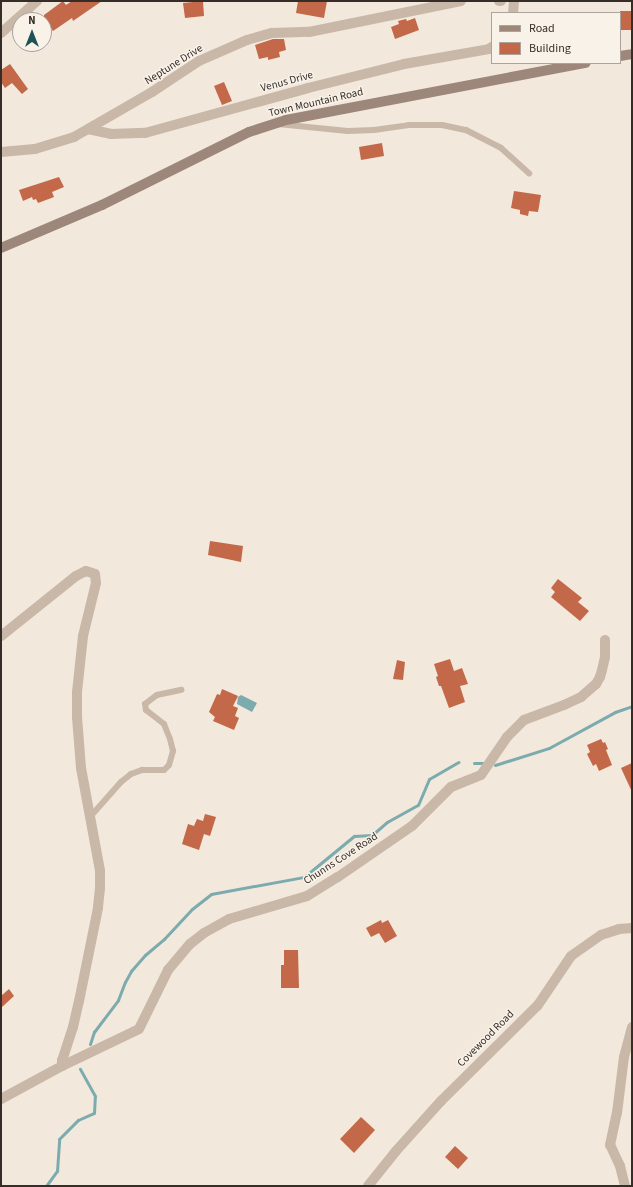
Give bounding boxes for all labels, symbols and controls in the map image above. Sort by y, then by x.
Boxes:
north arrow [12,12,52,52]
legend [491,12,621,64]
text: N [28,13,36,28]
text: Road [529,20,555,37]
text: Building [529,40,571,57]
street label: Neptune Drive [143,42,205,88]
street label: Venus Drive [259,69,315,95]
street label: Town Mountain Road [267,86,365,120]
street label: Chunns Cove Road [301,830,381,888]
street label: Covewood Road [455,1008,517,1070]

